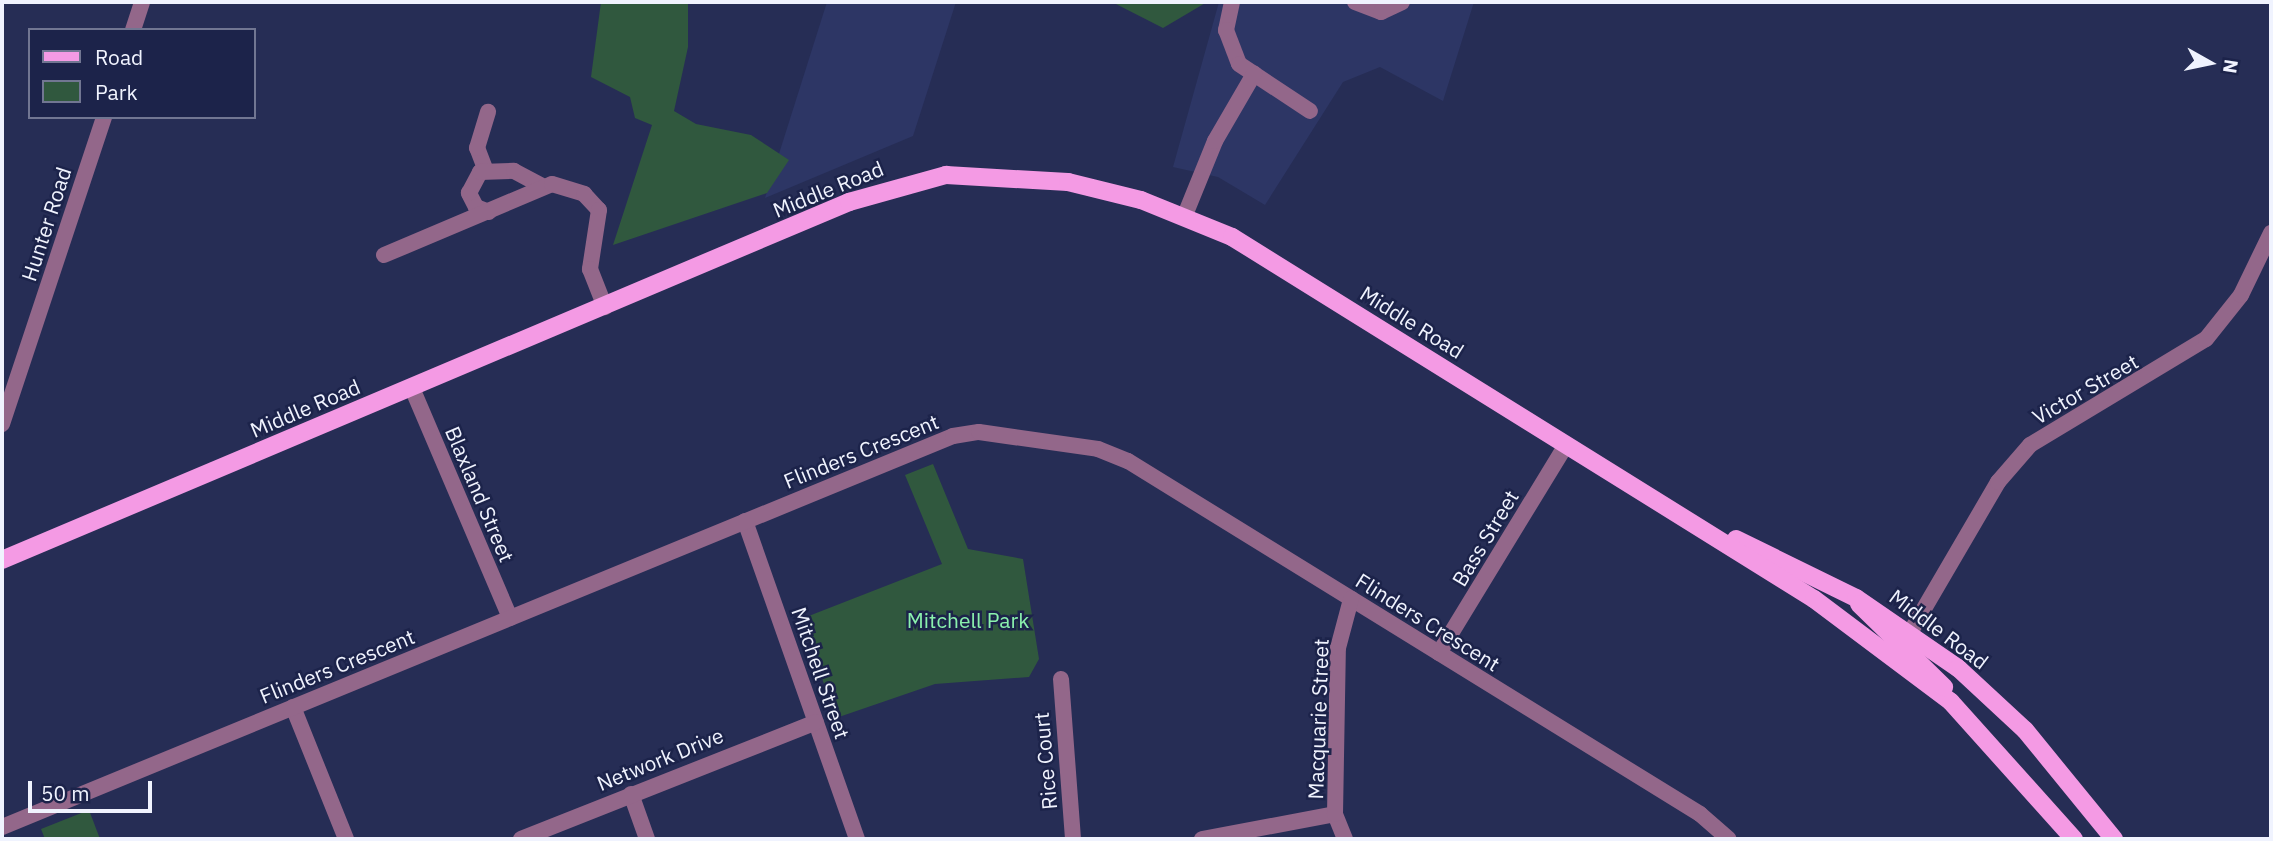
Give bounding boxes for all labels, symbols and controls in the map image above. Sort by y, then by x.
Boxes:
legend [28,28,256,119]
north arrow [2175,28,2245,98]
text: Road [95,43,143,71]
text: N [2218,58,2244,75]
text: Park [95,78,138,106]
street label: Middle Road [769,155,887,223]
street label: Hunter Road [16,164,76,284]
street label: Middle Road [1356,280,1468,364]
street label: Victor Street [2028,349,2142,429]
street label: Middle Road [246,374,364,442]
street label: Flinders Crescent [780,408,942,494]
street label: Blaxland Street [440,422,520,566]
street label: Bass Street [1446,485,1524,591]
street label: Flinders Crescent [1351,568,1505,676]
street label: Middle Road [1885,584,1993,674]
street label: Mitchell Street [787,604,855,742]
park label: Mitchell Park [907,607,1029,633]
street label: Flinders Crescent [256,623,418,709]
street label: Macquarie Street [1303,638,1333,800]
street label: Rice Court [1028,711,1062,811]
street label: Network Drive [593,722,727,796]
scale bar [32,768,156,812]
text: 50 m [41,779,90,807]

